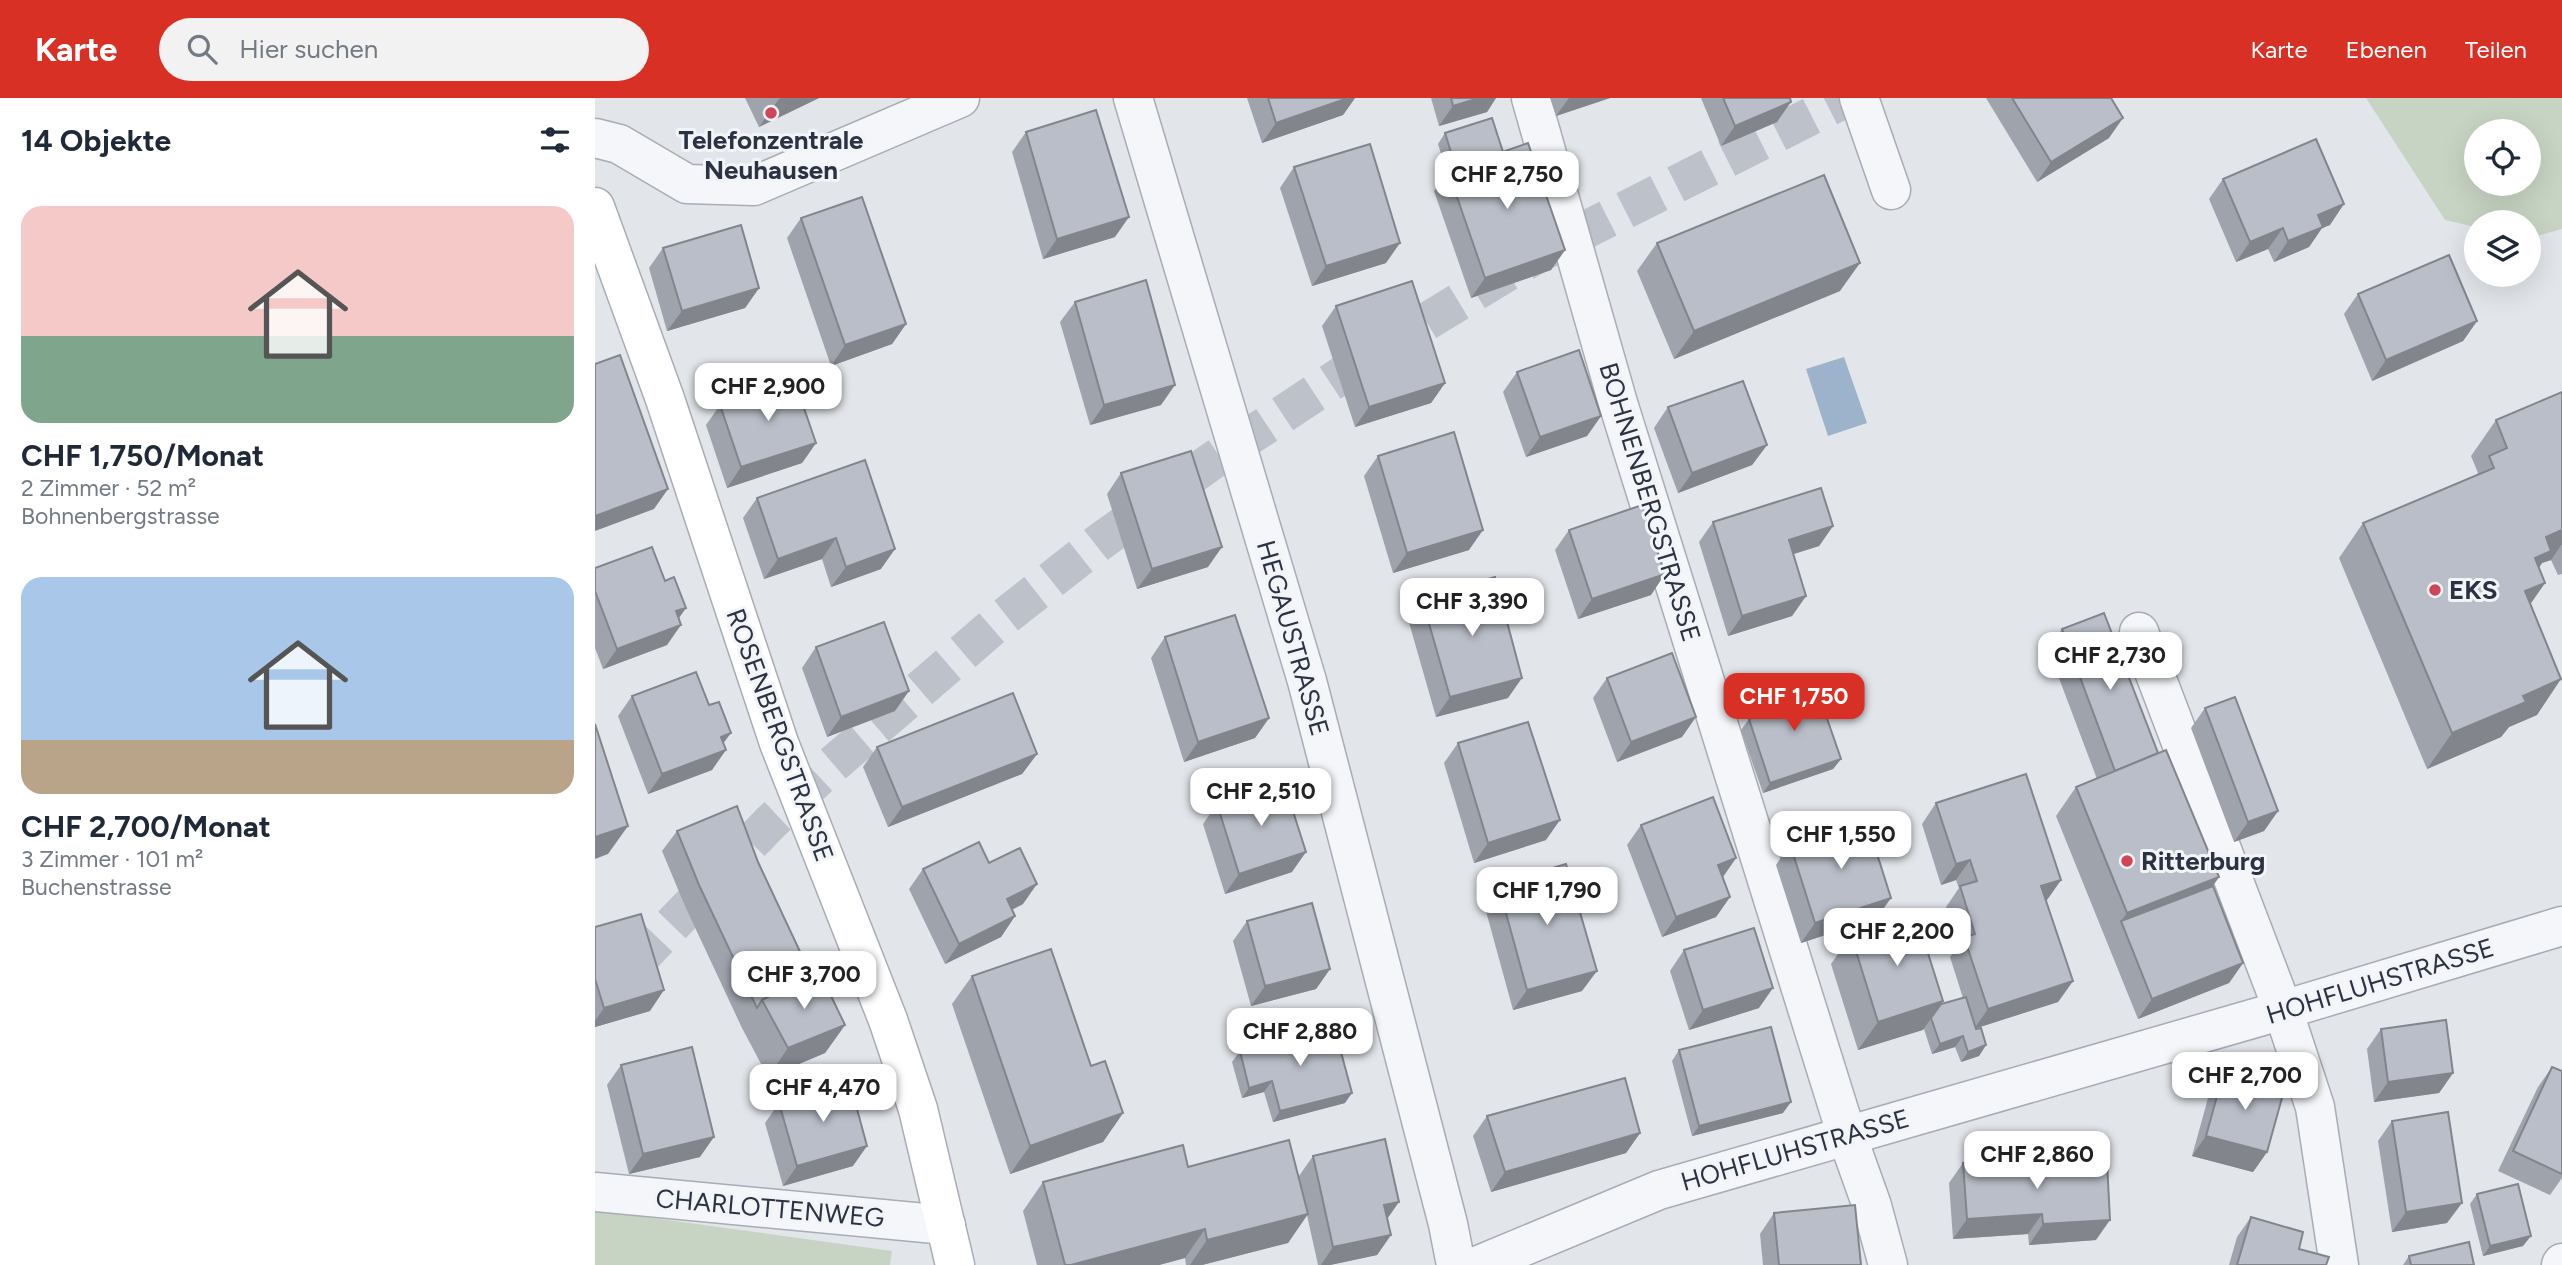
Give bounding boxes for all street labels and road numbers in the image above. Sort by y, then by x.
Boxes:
street label: BOHNENBERGSTRASSE [1592,359,1708,645]
street label: HEGAUSTRASSE [1250,536,1336,740]
street label: ROSENBERGSTRASSE [719,604,841,866]
street label: HOHFLUHSTRASSE [2262,931,2498,1031]
street label: HOHFLUHSTRASSE [1677,1102,1913,1198]
street label: CHARLOTTENWEG [654,1182,886,1234]

